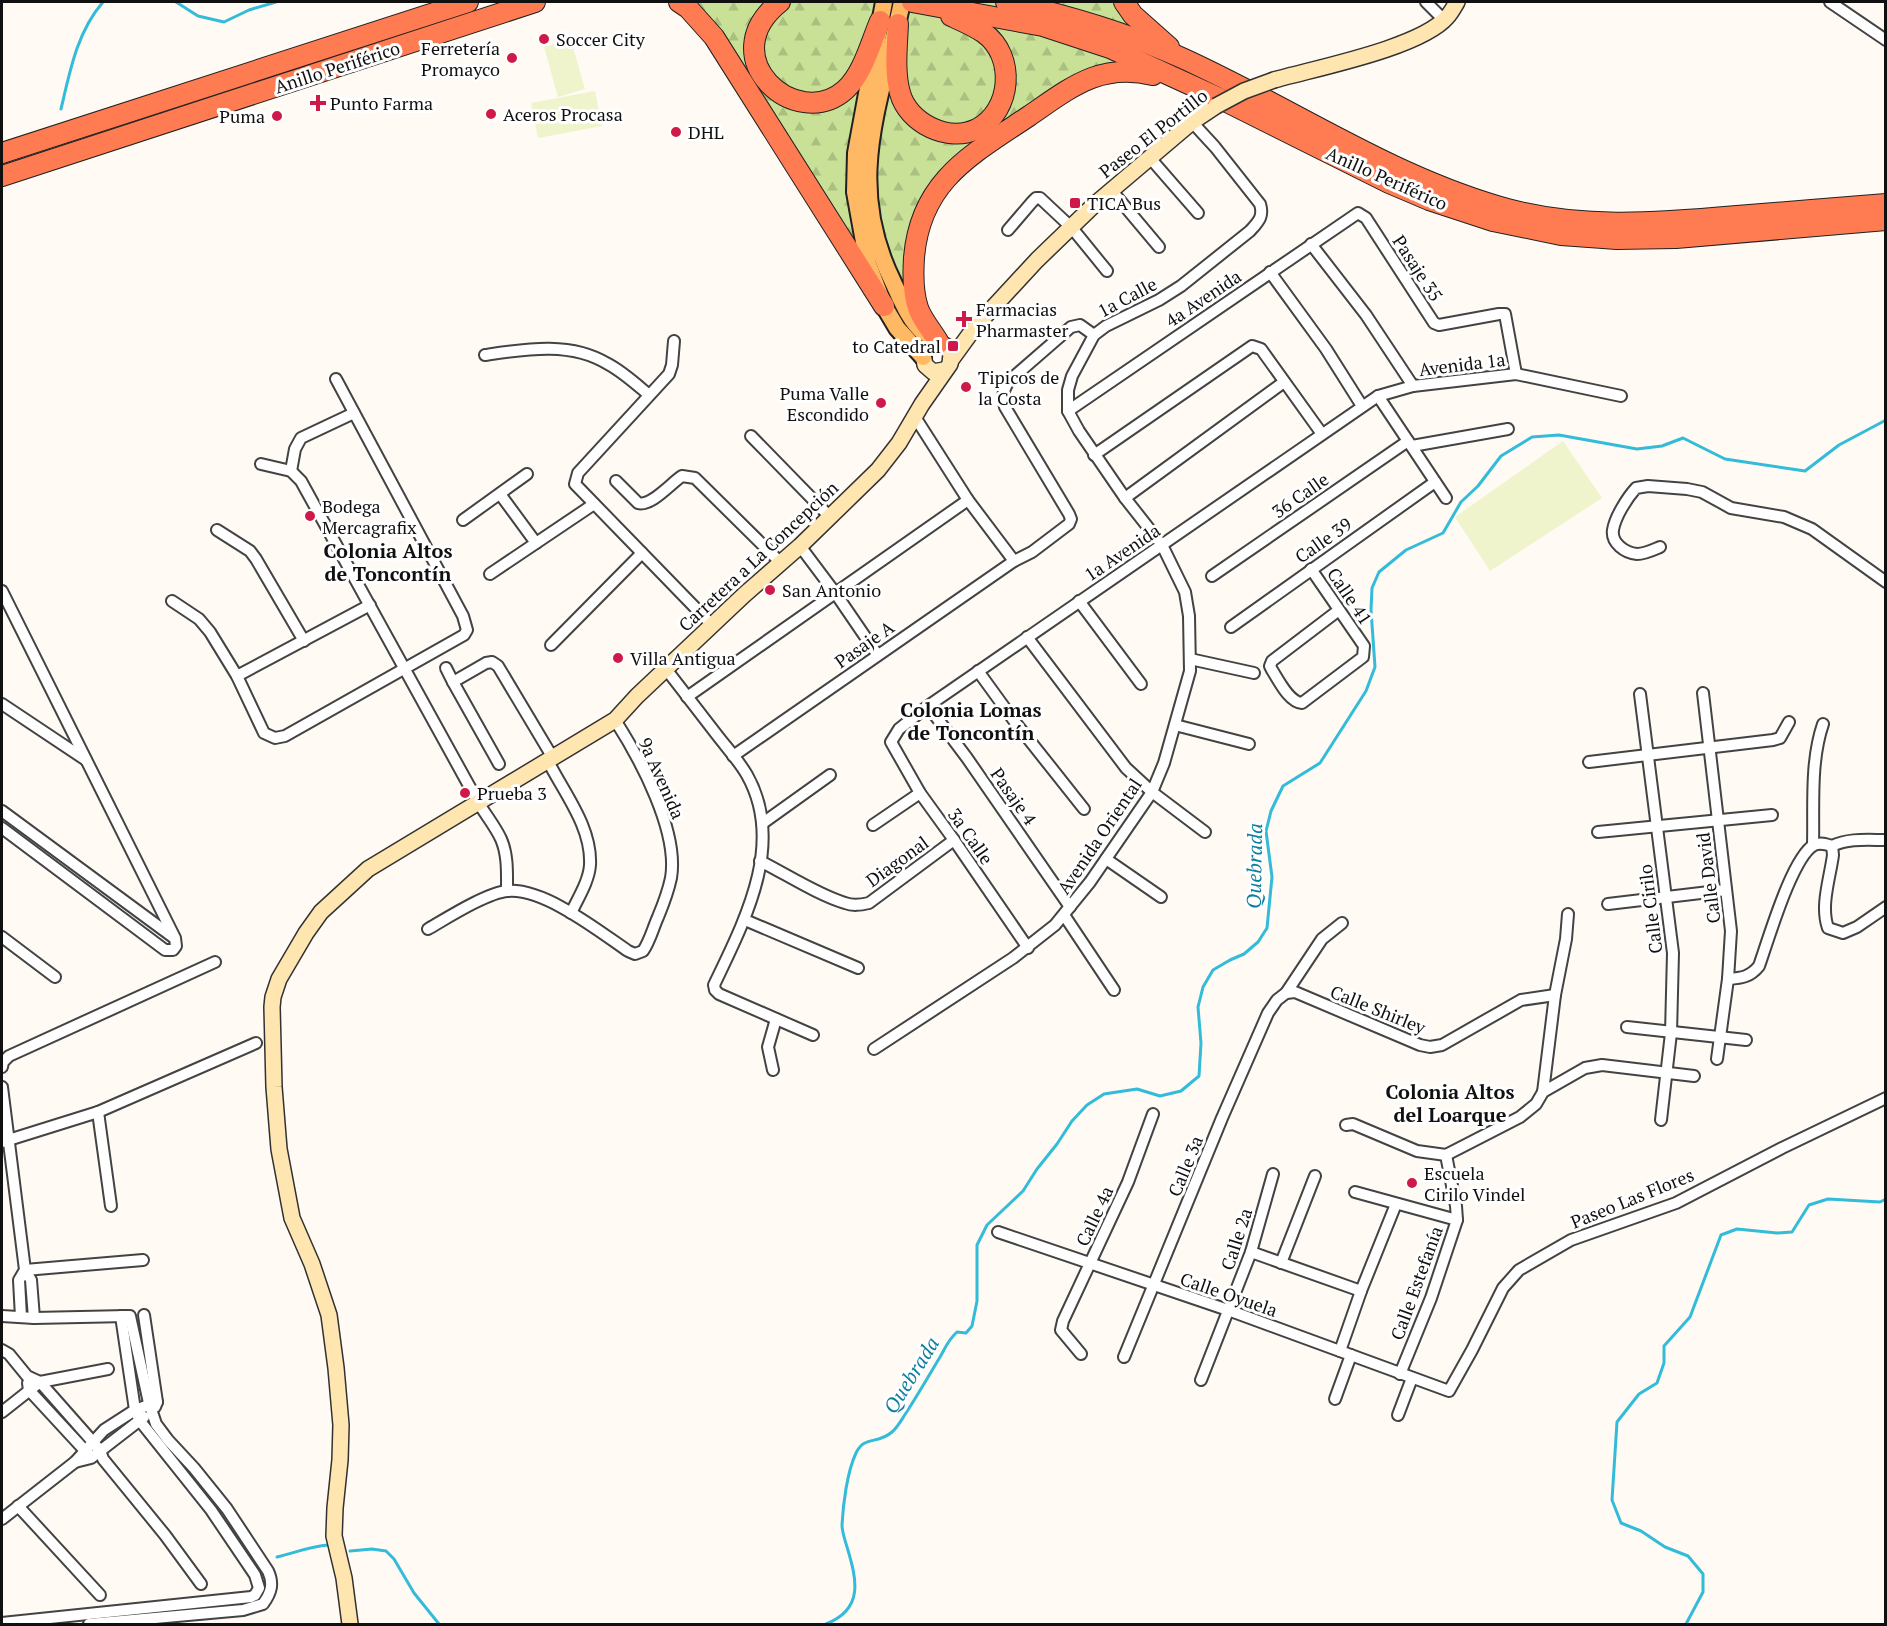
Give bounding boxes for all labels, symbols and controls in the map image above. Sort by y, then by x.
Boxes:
place label: Soccer City [556,27,646,51]
marker: Soccer City [537,32,551,46]
street label: Anillo Periférico [271,35,403,99]
place label: Ferretería Promayco [421,36,500,81]
marker: Ferretería Promayco [505,51,519,65]
street label: Paseo El Portillo [1094,83,1212,183]
place label: Punto Farma [330,91,433,115]
marker: Punto Farma [311,96,325,110]
place label: Aceros Procasa [503,102,623,126]
place label: Puma [219,104,265,128]
marker: Aceros Procasa [484,107,498,121]
marker: Puma [270,109,284,123]
place label: DHL [688,120,724,144]
marker: DHL [669,125,683,139]
street label: Anillo Periférico [1323,141,1451,215]
place label: TICA Bus [1087,191,1161,215]
marker: TICA Bus [1068,196,1082,210]
street label: Pasaje 35 [1388,230,1448,306]
street label: 4a Avenida [1160,264,1246,332]
street label: 1a Calle [1093,271,1161,323]
place label: Farmacias Pharmaster [976,297,1068,342]
marker: Farmacias Pharmaster [957,312,971,326]
place label: to Catedral [852,334,941,358]
marker: to Catedral [946,339,960,353]
street label: Avenida 1a [1417,347,1507,381]
place label: Tipicos de la Costa [978,365,1059,410]
marker: Tipicos de la Costa [959,380,973,394]
place label: Puma Valle Escondido [780,381,869,426]
marker: Puma Valle Escondido [874,396,888,410]
street label: 36 Calle [1267,467,1333,523]
street label: Carretera a La Concepción [673,475,843,636]
place label: Bodega Mercagrafix [322,494,417,539]
marker: Bodega Mercagrafix [303,509,317,523]
street label: Calle 39 [1290,512,1356,568]
street label: 1a Avenida [1079,518,1165,586]
district label: Colonia Altos de Toncontín [324,537,453,587]
street label: Calle 41 [1322,563,1378,629]
place label: San Antonio [782,578,881,602]
marker: San Antonio [763,583,777,597]
street label: Pasaje A [830,614,899,673]
place label: Villa Antigua [630,646,736,670]
marker: Villa Antigua [611,651,625,665]
district label: Colonia Lomas de Toncontín [900,696,1042,746]
street label: 9a Avenida [633,733,691,823]
street label: Pasaje 4 [986,763,1043,830]
street label: Avenida Oriental [1051,773,1147,899]
place label: Prueba 3 [477,781,547,805]
marker: Prueba 3 [458,786,472,800]
street label: 3a Calle [943,803,999,869]
water label: Quebrada [1240,823,1268,909]
street label: Diagonal [861,830,933,892]
street label: Calle David [1691,831,1725,925]
street label: Calle Cirilo [1633,863,1667,955]
street label: Calle Shirley [1327,979,1430,1039]
district label: Colonia Altos del Loarque [1386,1078,1515,1128]
street label: Calle 3a [1162,1132,1208,1200]
place label: Escuela Cirilo Vindel [1424,1161,1525,1206]
street label: Paseo Las Flores [1567,1162,1697,1234]
marker: Escuela Cirilo Vindel [1405,1176,1419,1190]
street label: Calle 4a [1070,1182,1118,1250]
street label: Calle 2a [1215,1205,1257,1273]
street label: Calle Estefanía [1384,1223,1448,1343]
street label: Calle Oyuela [1177,1266,1281,1322]
water label: Quebrada [877,1332,945,1418]

